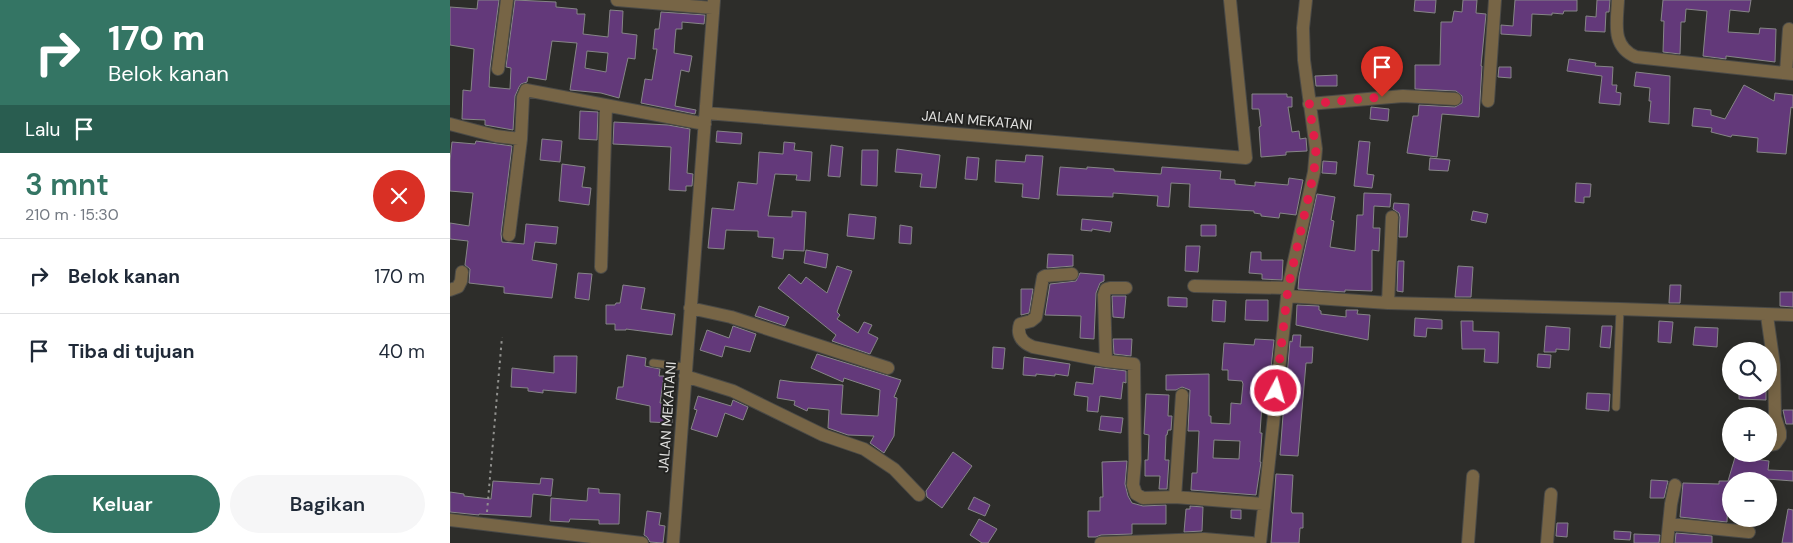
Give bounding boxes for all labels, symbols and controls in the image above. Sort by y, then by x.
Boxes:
text: 170 m [108,15,205,61]
icon: right [25,20,90,85]
pin [1361,46,1403,97]
icon: arrive [1368,53,1396,81]
text: Belok kanan [108,59,229,88]
street label: JALAN MEKATANI [921,106,1033,134]
icon: arrive [70,115,98,143]
text: Lalu [25,117,60,142]
text: 3 mnt [25,165,109,204]
button: close [373,170,425,222]
text: 210 m · 15:30 [25,204,119,225]
icon: right [25,262,53,290]
text: Belok kanan [68,264,180,289]
text: 170 m [374,264,425,289]
icon: arrive [25,337,53,365]
text: Tiba di tujuan [68,339,194,364]
text: 40 m [378,339,425,364]
map controls [1722,342,1777,527]
button: search [1722,342,1777,397]
street label: JALAN MEKATANI [654,361,680,473]
position arrow [1249,364,1301,416]
button: + [1722,407,1777,462]
button: − [1722,472,1777,527]
button: Keluar [25,475,220,533]
button: Bagikan [230,475,425,533]

